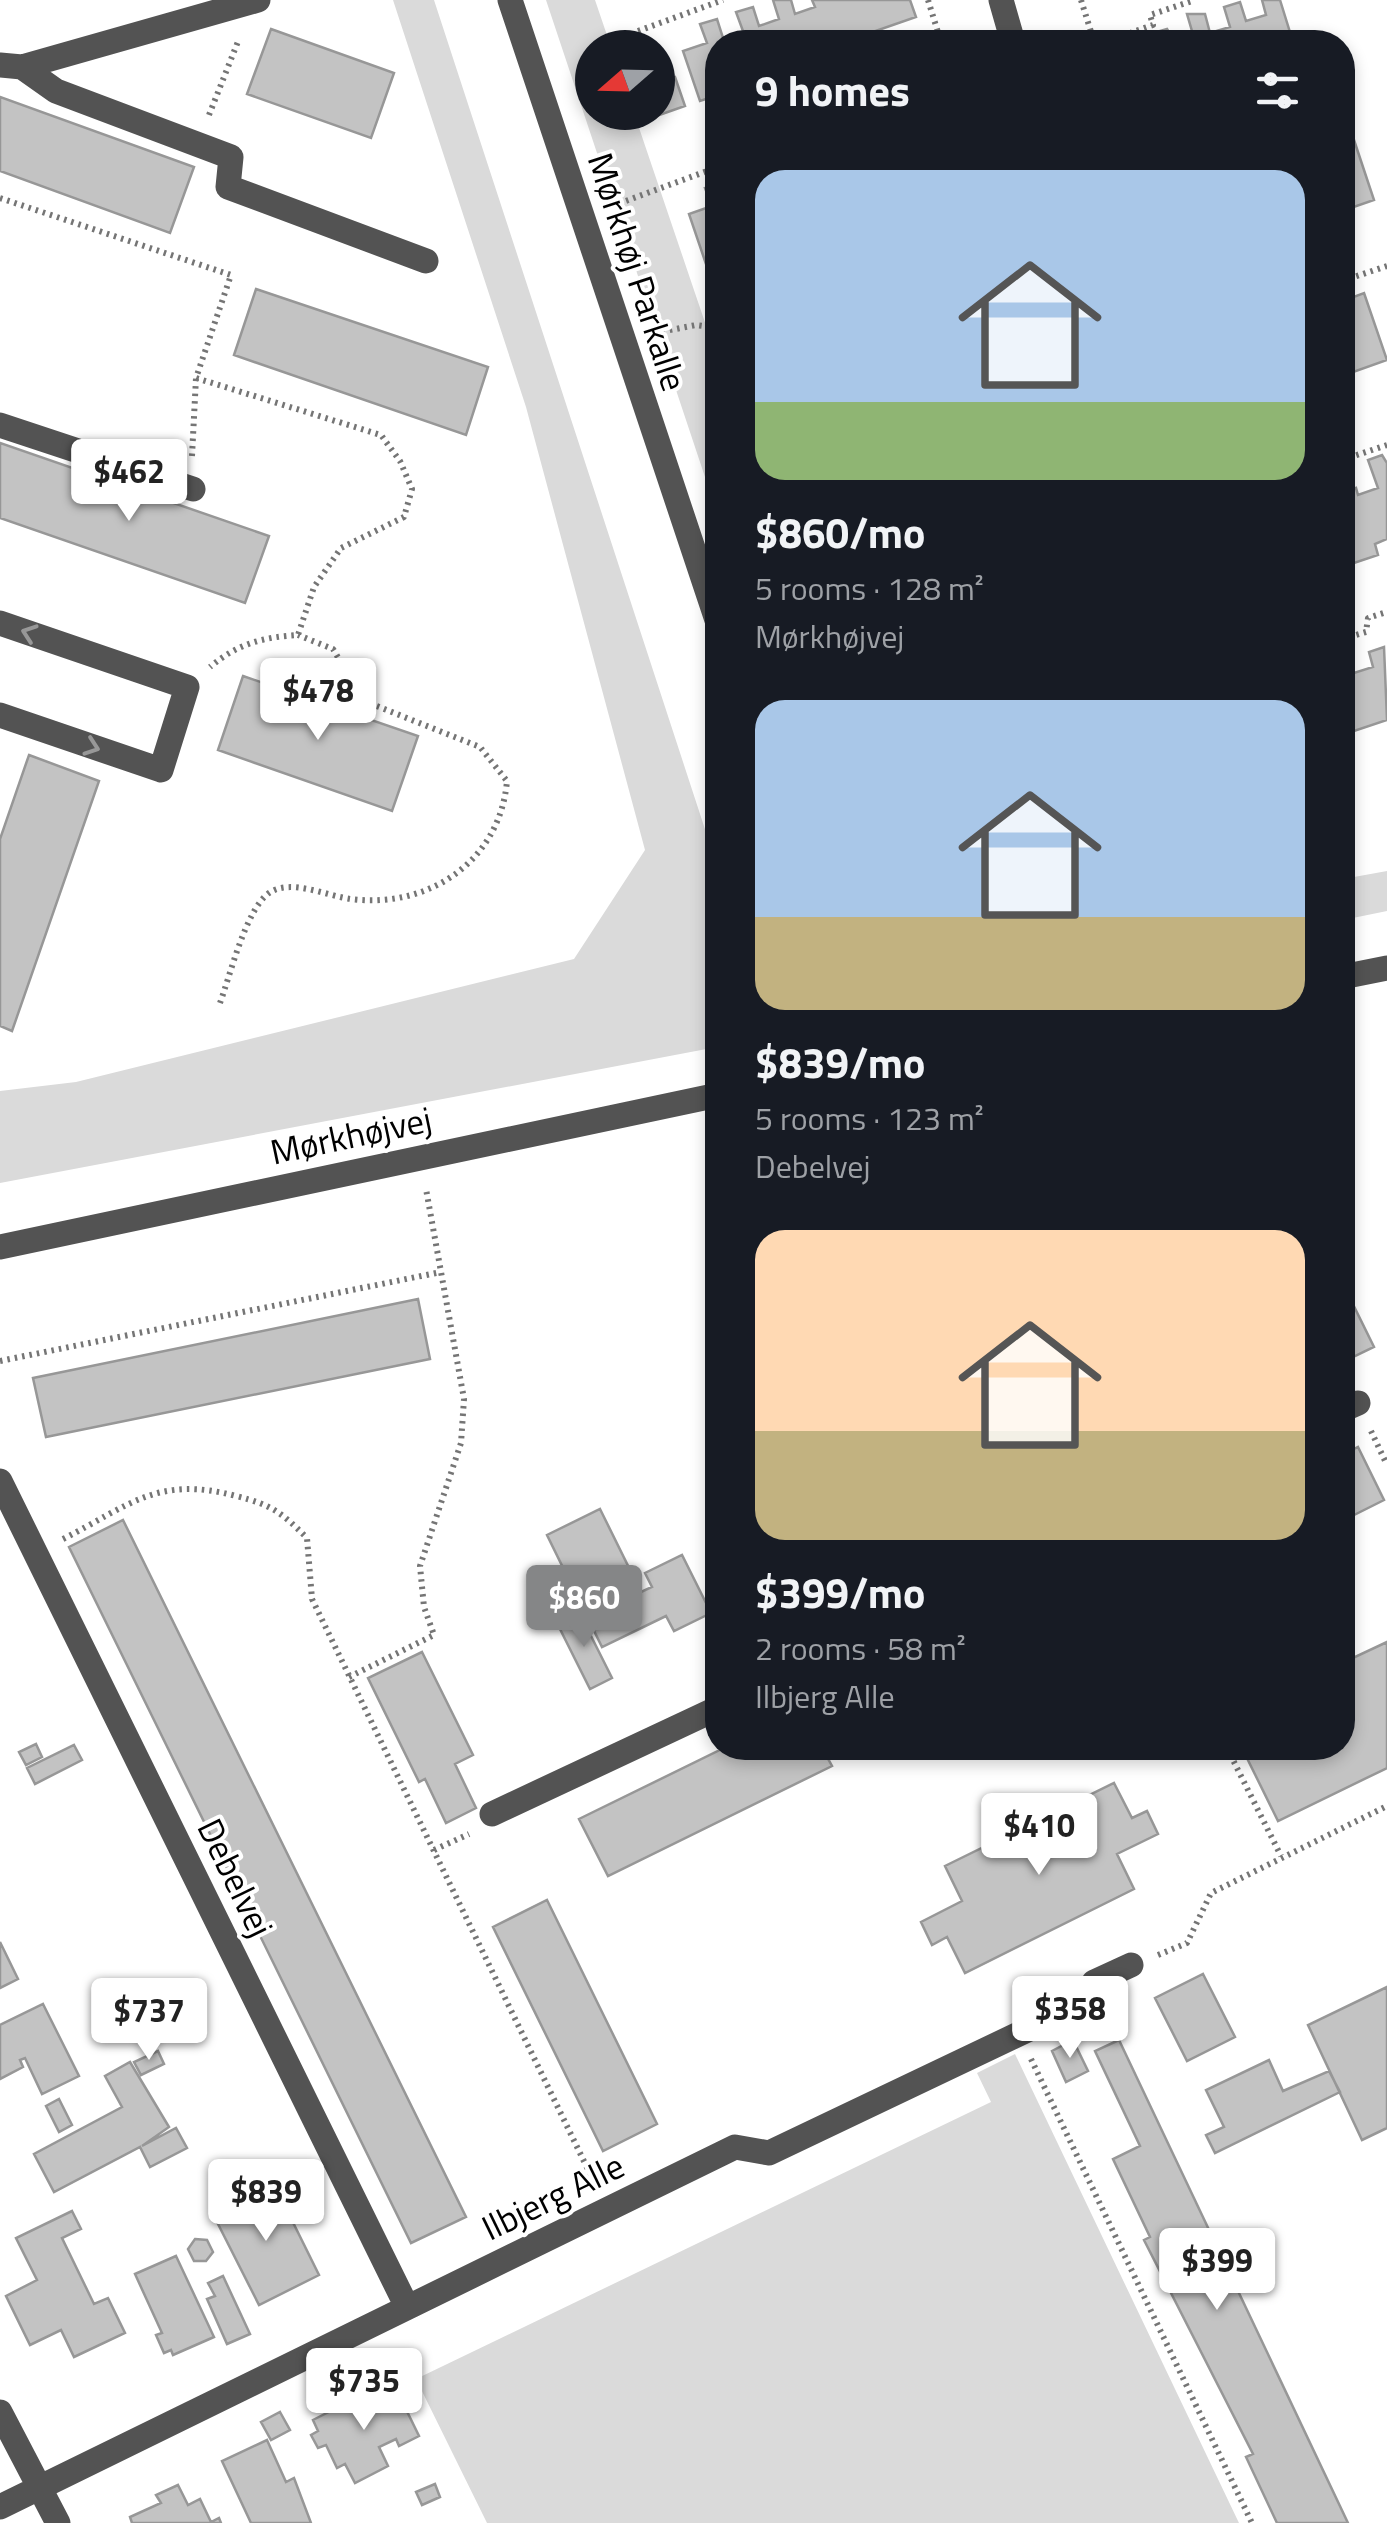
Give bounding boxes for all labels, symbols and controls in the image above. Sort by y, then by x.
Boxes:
north arrow [575,30,675,130]
map controls [575,30,675,130]
text: 9 homes [755,58,910,122]
icon: filters [1250,63,1305,118]
street label: Mørkhøj Parkalle [574,146,702,398]
icon: home [940,235,1120,415]
pin: $462 [70,439,188,524]
text: $462 [93,447,165,495]
text: $860/mo [755,500,925,564]
text: 5 rooms · 128 m² [755,564,984,612]
text: Mørkhøjvej [755,612,904,660]
one-way arrow [22,625,39,645]
pin: $478 [259,658,377,743]
text: $478 [282,666,354,714]
one-way arrow [83,735,100,755]
icon: home [940,765,1120,945]
text: $839/mo [755,1030,925,1094]
street label: Mørkhøjvej [265,1092,436,1178]
text: 5 rooms · 123 m² [755,1094,984,1142]
text: Debelvej [755,1142,870,1190]
icon: home [940,1295,1120,1475]
text: $399/mo [755,1560,925,1624]
pin: $860 [525,1565,643,1650]
text: $860 [548,1573,620,1621]
text: 2 rooms · 58 m² [755,1624,966,1672]
text: Ilbjerg Alle [755,1672,895,1720]
pin: $410 [980,1793,1098,1878]
text: $410 [1003,1801,1075,1849]
street label: Debelvej [184,1809,288,1946]
pin: $358 [1011,1976,1129,2061]
pin: $737 [90,1978,208,2063]
text: $358 [1034,1984,1106,2032]
text: $737 [113,1986,185,2034]
street label: Ilbjerg Alle [472,2138,633,2254]
pin: $839 [207,2159,325,2244]
text: $839 [230,2167,302,2215]
pin: $399 [1158,2228,1276,2313]
text: $399 [1181,2236,1253,2284]
pin: $735 [305,2348,423,2433]
text: $735 [328,2356,400,2404]

